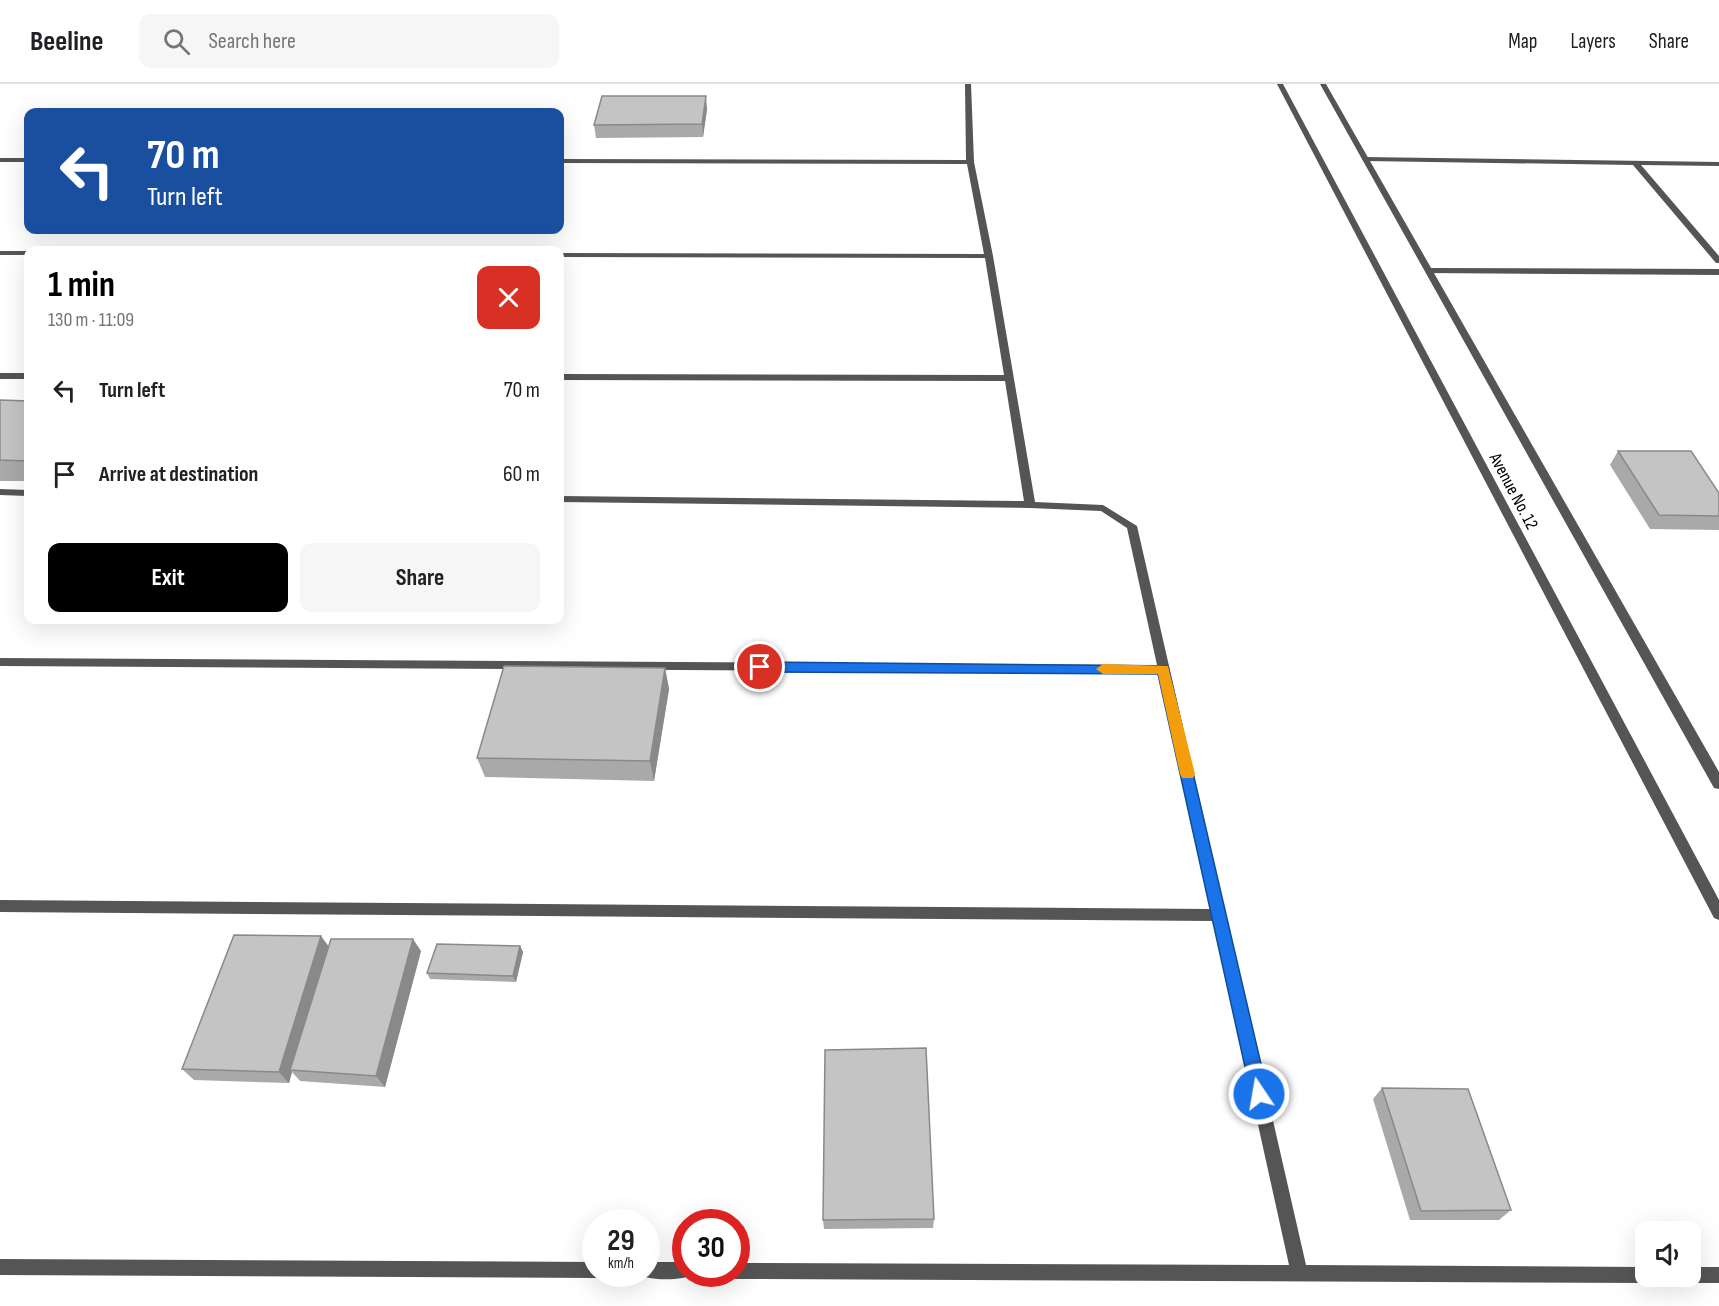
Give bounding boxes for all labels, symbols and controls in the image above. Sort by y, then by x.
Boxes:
search box [139,14,559,68]
text: Beeline [30,25,103,58]
icon: search [160,25,193,58]
text: Search here [208,28,296,55]
text: Map [1508,29,1537,54]
text: Layers [1570,29,1616,54]
text: Share [1649,29,1689,54]
text: 70 m [147,130,220,181]
icon: left [48,132,126,210]
text: Turn left [147,181,223,213]
text: 1 min [48,264,115,307]
button: close [477,266,540,329]
text: 130 m · 11:09 [48,308,134,332]
icon: left [48,374,81,407]
text: Turn left [99,377,165,404]
text: 70 m [504,377,540,404]
street label: Avenue No. 12 [1484,449,1542,533]
icon: arrive [48,458,81,491]
text: Arrive at destination [99,461,258,488]
text: 60 m [503,461,540,488]
button: Exit [48,543,288,612]
button: Share [300,543,540,612]
pin [734,641,785,692]
icon: arrive [743,650,776,683]
position arrow [1227,1062,1291,1126]
speed limit sign: 30 [672,1209,750,1287]
map controls [1635,1221,1701,1287]
button: sound [1635,1221,1701,1287]
text: 29 [607,1223,635,1259]
text: km/h [608,1254,634,1273]

